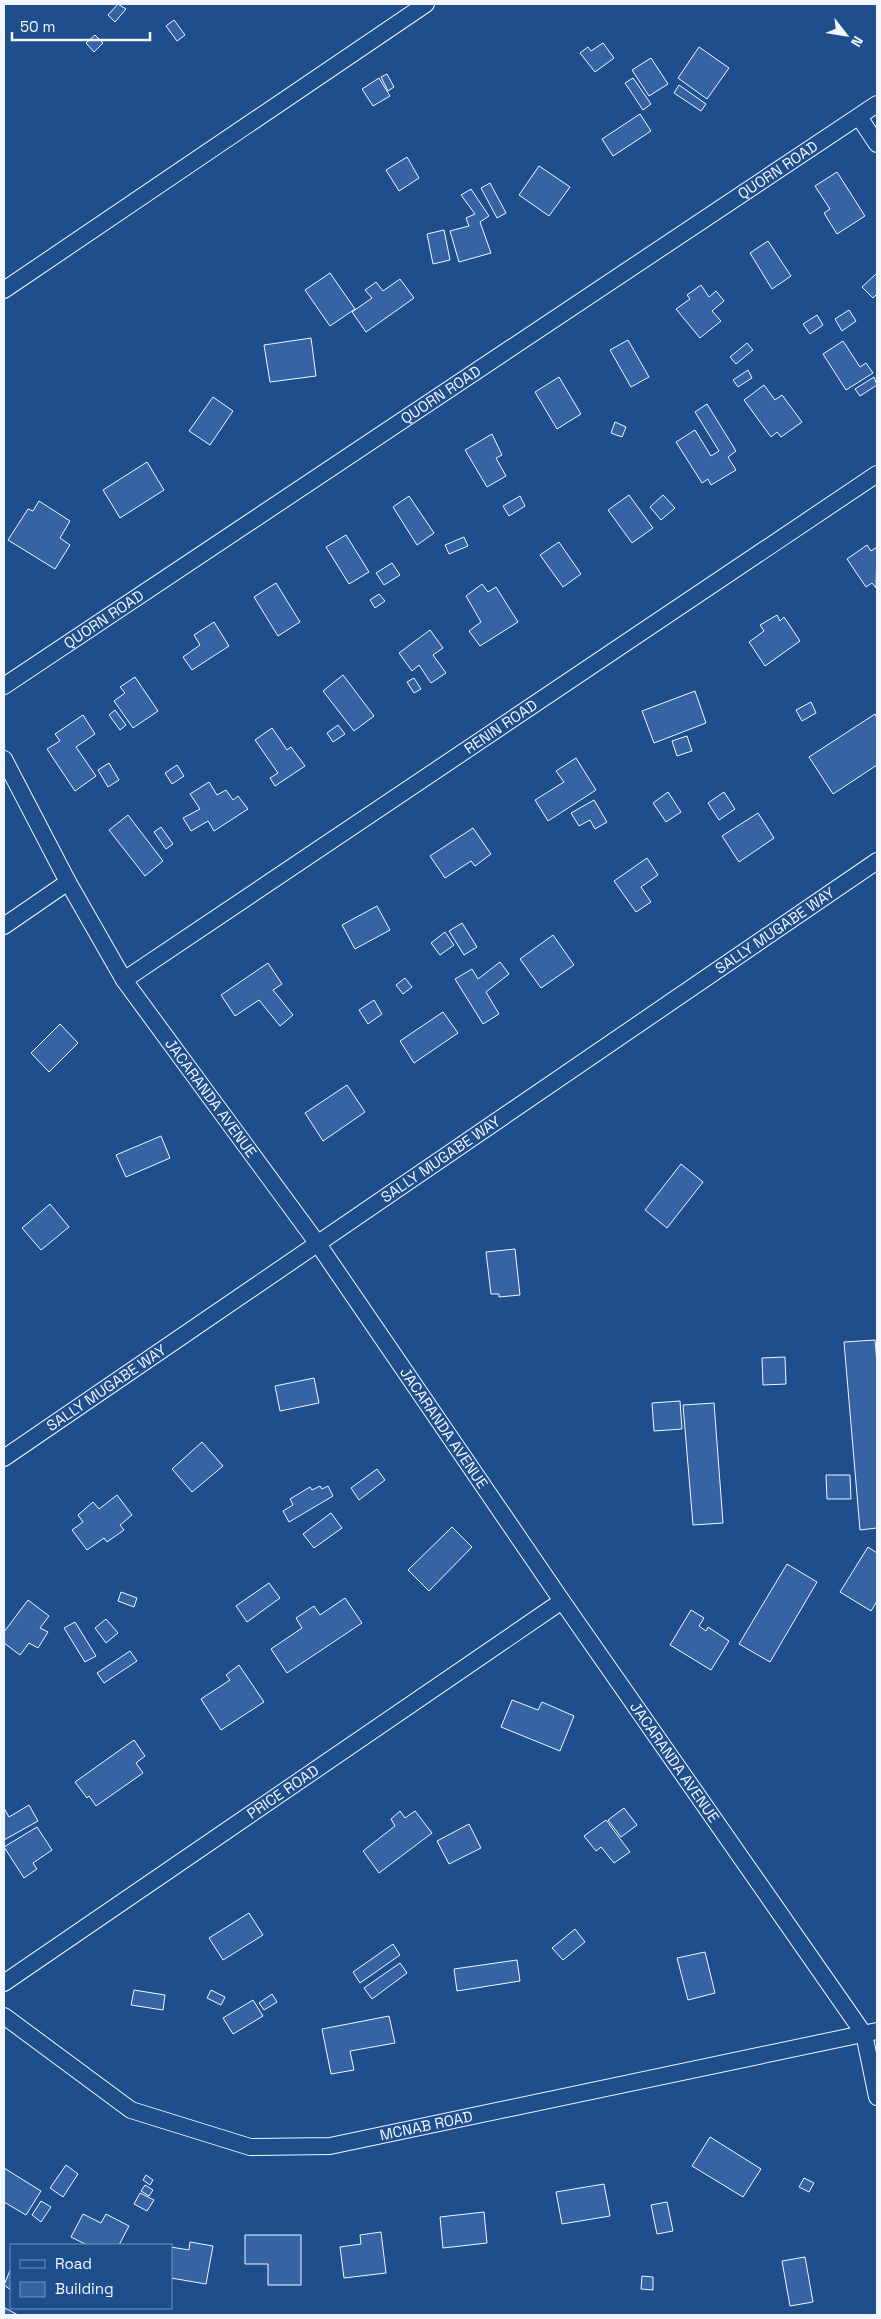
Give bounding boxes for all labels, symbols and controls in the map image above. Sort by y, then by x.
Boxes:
scale bar [12,10,150,42]
north arrow [821,10,871,60]
text: 50 m [20,17,55,36]
text: N [847,33,867,50]
street label: QUORN ROAD [734,136,821,203]
street label: QUORN ROAD [397,361,484,428]
street label: QUORN ROAD [60,586,147,652]
street label: RENIN ROAD [460,695,541,758]
street label: SALLY MUGABE WAY [711,883,838,978]
street label: JACARANDA AVENUE [161,1034,261,1161]
street label: SALLY MUGABE WAY [377,1111,504,1207]
street label: SALLY MUGABE WAY [43,1340,170,1435]
street label: JACARANDA AVENUE [396,1363,492,1492]
street label: JACARANDA AVENUE [626,1698,724,1826]
street label: PRICE ROAD [243,1760,322,1823]
street label: MCNAB ROAD [378,2106,474,2144]
legend [10,2244,172,2309]
text: Road [55,2254,92,2273]
text: Building [55,2279,114,2298]

